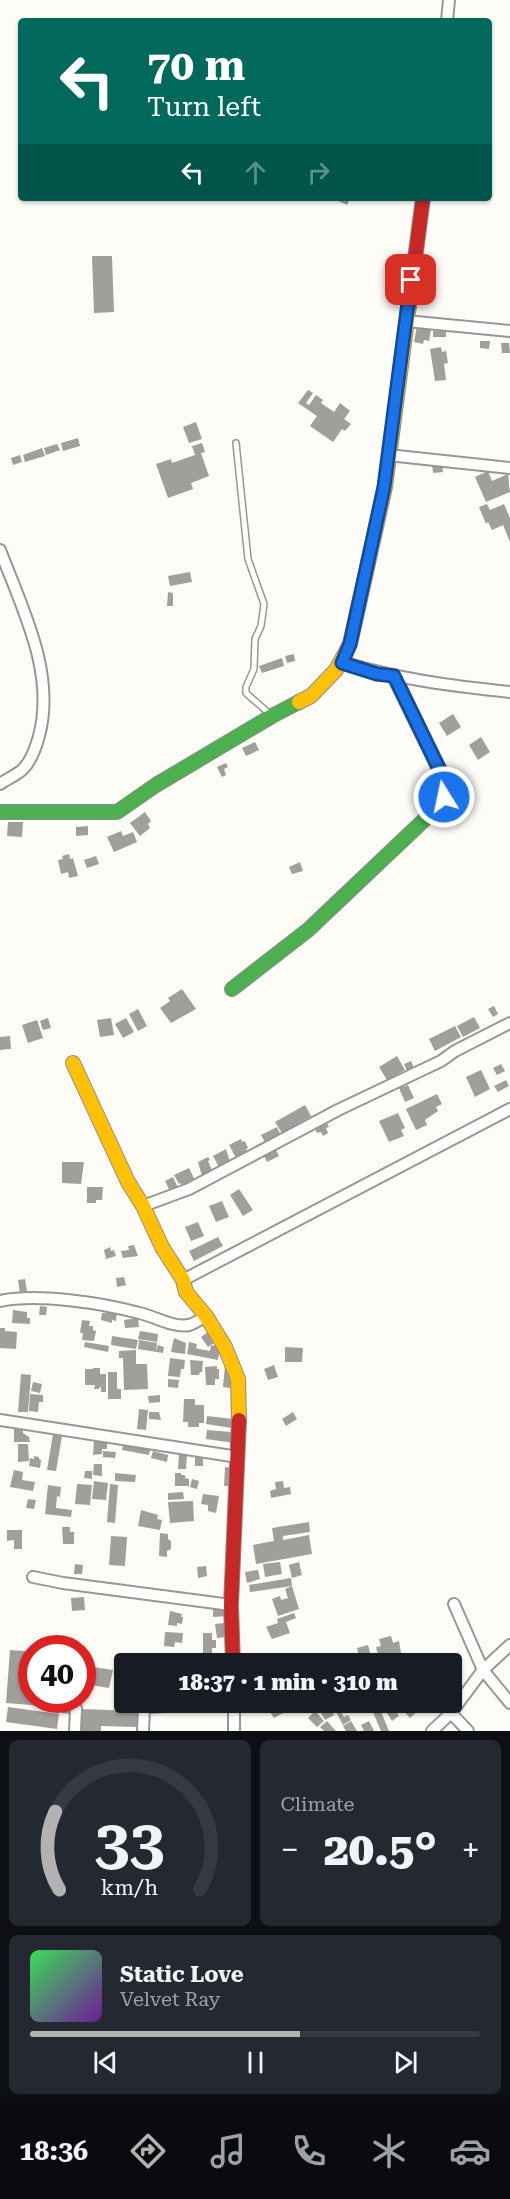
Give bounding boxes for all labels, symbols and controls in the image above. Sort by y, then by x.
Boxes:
text: 70 m [147,41,245,90]
icon: left [48,42,126,120]
text: Turn left [147,91,261,123]
icon: left [176,156,209,189]
icon: ahead [239,156,272,189]
icon: right [302,156,335,189]
pin [385,254,436,305]
icon: arrive [394,263,427,296]
position arrow [412,765,476,829]
speed limit sign: 40 [18,1635,96,1713]
text: 18:37 · 1 min · 310 m [178,1670,398,1695]
text: Climate [281,1792,355,1816]
text: 33 [95,1806,165,1879]
text: 20.5° [324,1823,437,1876]
text: − [281,1830,299,1869]
text: + [462,1830,480,1869]
text: km/h [101,1875,159,1900]
text: Static Love [120,1962,244,1987]
text: Velvet Ray [120,1987,220,2011]
icon: previous [89,2046,122,2079]
icon: pause [239,2046,272,2079]
icon: next [389,2046,422,2079]
icon: directions [127,2130,169,2172]
icon: music [207,2130,249,2172]
icon: phone [288,2130,330,2172]
icon: climate [368,2130,410,2172]
icon: car [449,2130,491,2172]
text: 18:36 [19,2135,88,2167]

